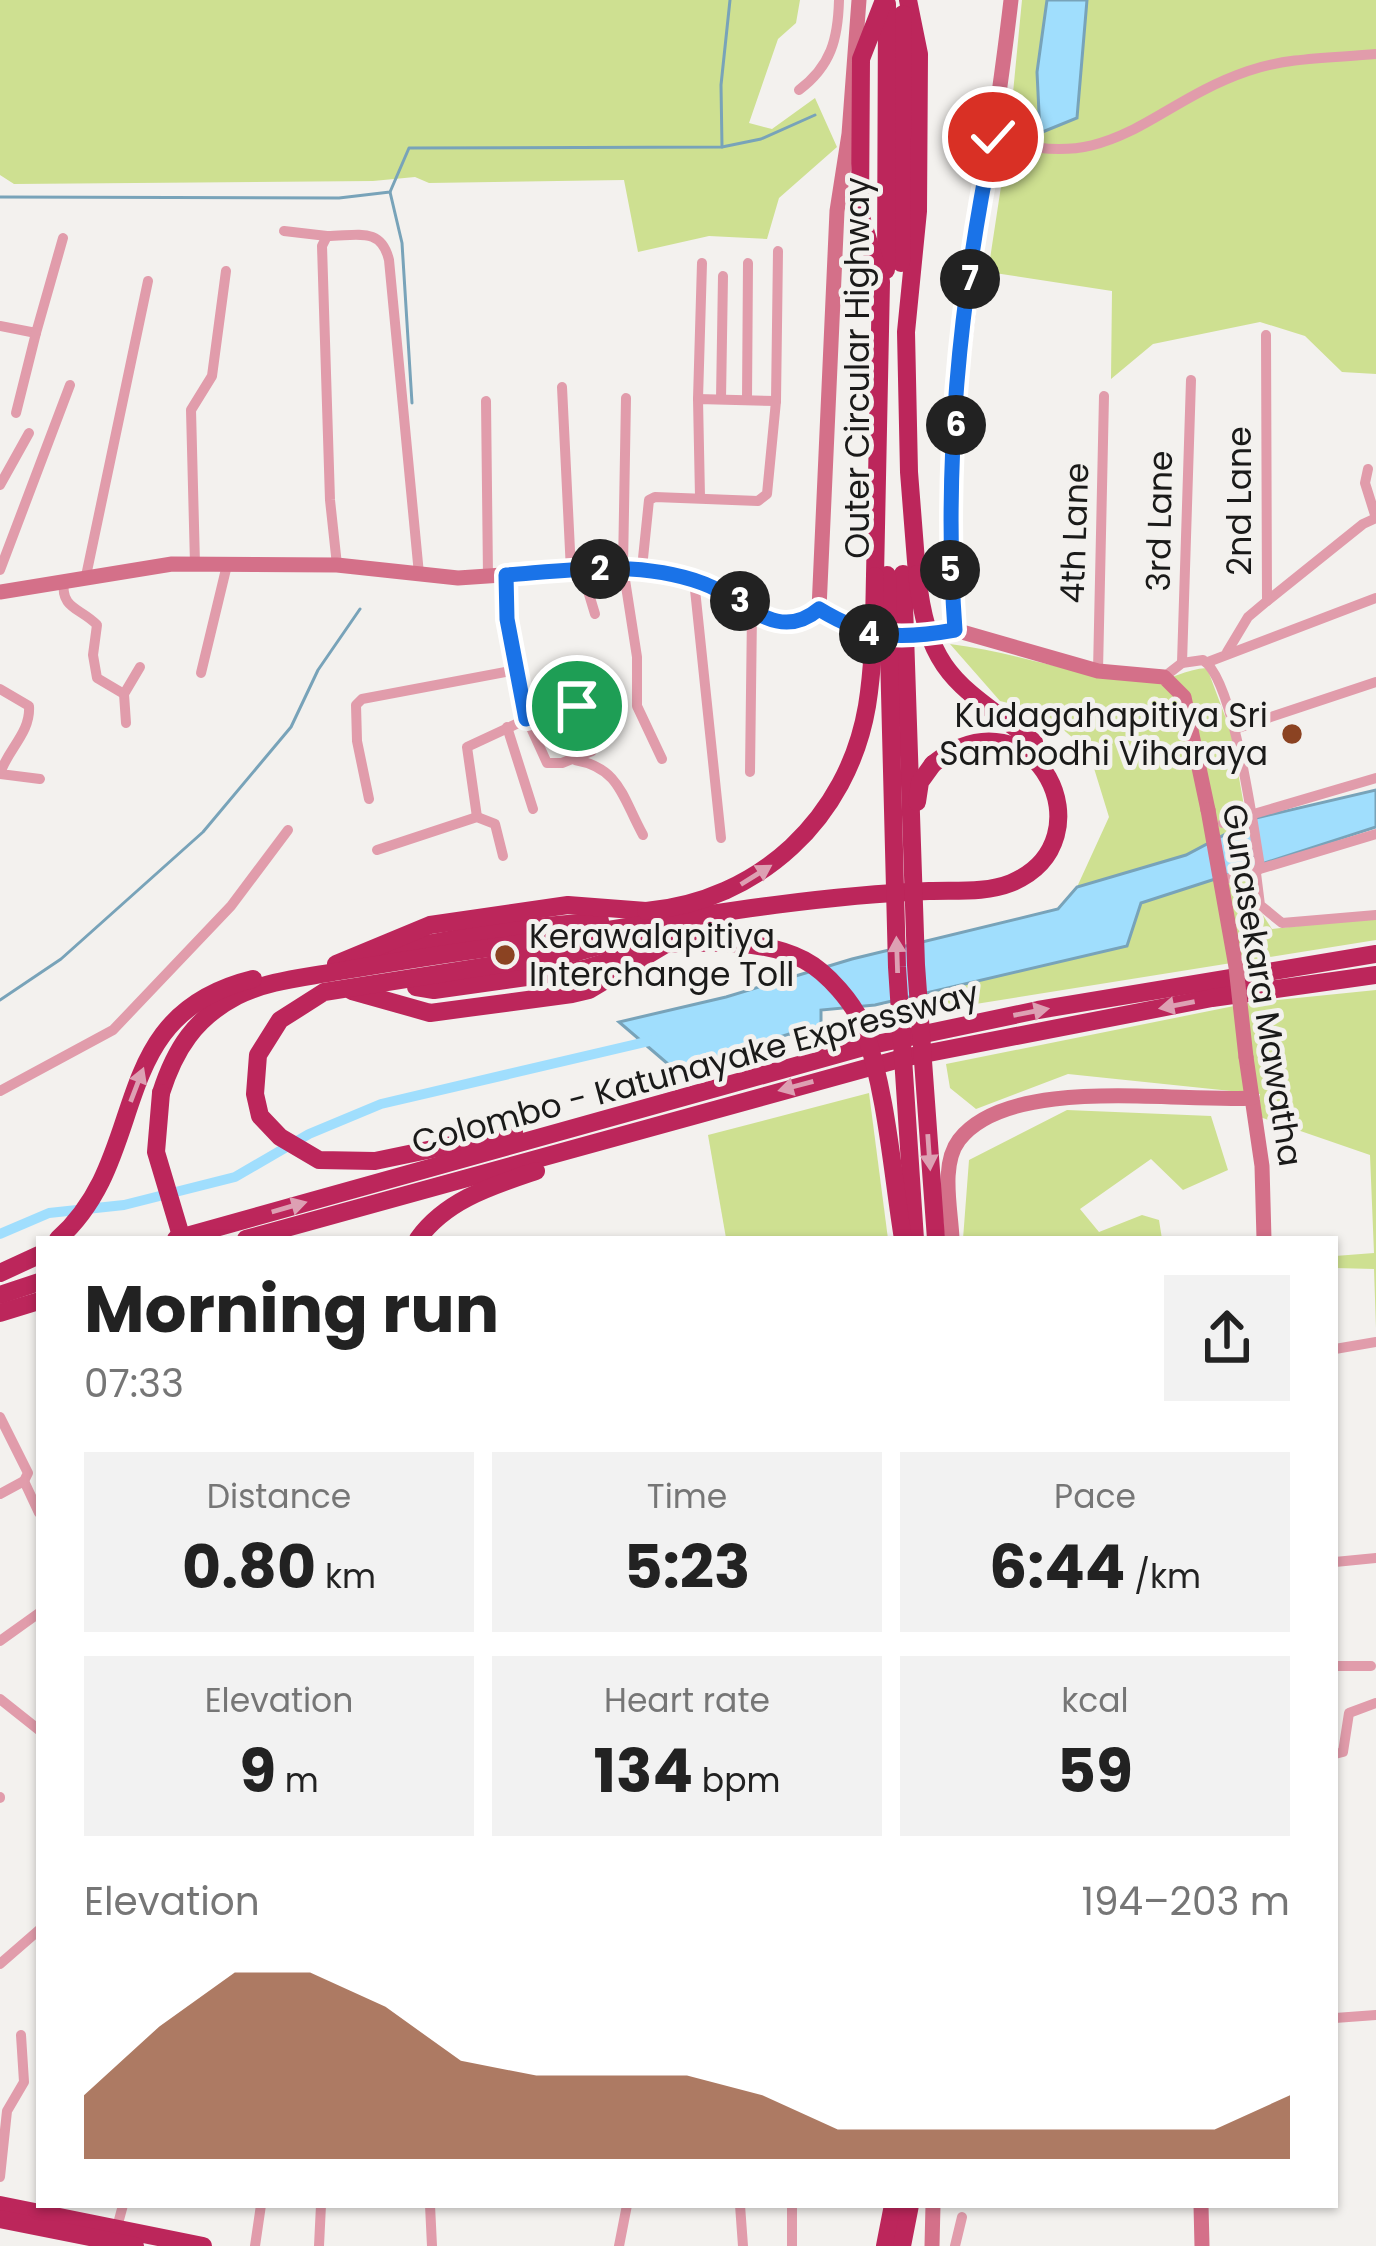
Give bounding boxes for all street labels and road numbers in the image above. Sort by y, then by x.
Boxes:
street label: Outer Circular Highway [834,177,881,559]
street label: 2nd Lane [1216,426,1263,576]
street label: 3rd Lane [1135,450,1184,592]
street label: 4th Lane [1049,462,1100,604]
street label: Gunasekara Mawatha [1211,801,1314,1170]
street label: Colombo - Katunayake Expressway [406,969,984,1166]

